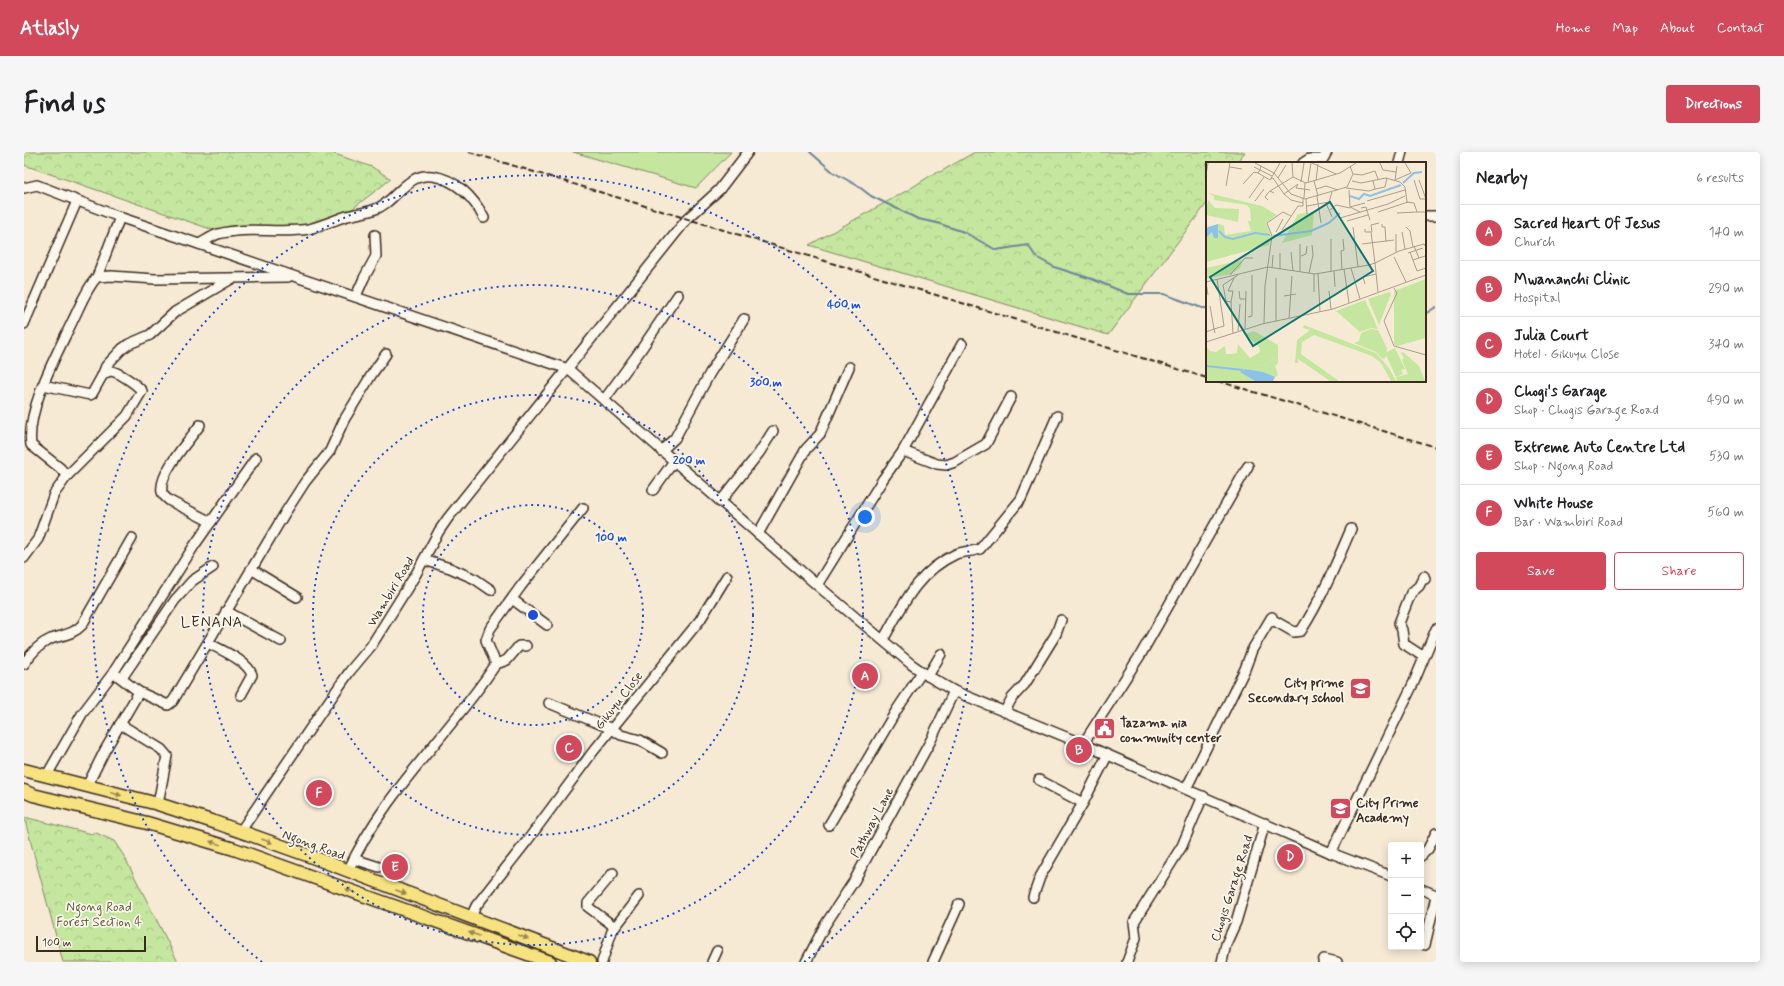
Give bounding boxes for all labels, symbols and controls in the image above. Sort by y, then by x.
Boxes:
text: Atlasly [20,16,79,41]
text: Home [1556,19,1590,37]
text: Map [1612,19,1638,37]
text: About [1660,19,1695,37]
text: Contact [1717,19,1764,37]
button: Directions [1666,85,1760,123]
text: Find us [24,86,105,123]
inset map [1206,162,1426,382]
text: Nearby [1476,167,1528,189]
text: 6 results [1696,170,1744,187]
text: Sacred Heart Of Jesus [1514,214,1660,234]
text: A [1485,224,1493,241]
text: 140 m [1709,224,1744,241]
text: Church [1514,234,1555,251]
text: Mwananchi Clinic [1514,270,1630,290]
text: B [1485,280,1493,297]
text: 290 m [1708,280,1744,297]
text: Hospital [1514,290,1560,307]
text: 400 m [827,297,861,313]
text: Julia Court [1514,326,1589,346]
text: C [1484,336,1494,353]
text: 340 m [1709,336,1744,353]
text: Hotel · Gikuyu Close [1514,346,1619,363]
text: 300 m [750,375,783,391]
text: Chogi's Garage [1514,382,1607,402]
text: D [1485,392,1493,409]
text: 490 m [1707,392,1744,409]
text: Shop · Chogis Garage Road [1514,402,1659,419]
text: Extreme Auto Centre Ltd [1514,438,1685,458]
text: E [1485,448,1493,465]
text: 530 m [1709,448,1744,465]
text: 200 m [673,453,706,469]
text: Shop · Ngong Road [1514,458,1613,475]
text: White House [1514,494,1593,514]
text: F [1486,504,1492,521]
text: 560 m [1707,504,1744,521]
your location [855,507,875,527]
text: Bar · Wambiri Road [1514,514,1623,531]
text: 100 m [595,530,628,546]
button: Save [1476,552,1606,590]
button: Share [1614,552,1744,590]
street label: Wambiri Road [364,554,419,630]
centre of rings [526,608,540,622]
district label: LENANA [181,613,243,633]
pin: A [852,661,878,691]
street label: Gikuyu Close [591,668,647,733]
place label: City prime Secondary school [1248,675,1344,707]
school or university icon: City prime Secondary school [1347,676,1373,702]
place label: Tazama nia community center [1120,715,1222,747]
public building icon: Tazama nia community center [1092,716,1118,742]
pin: C [556,733,582,763]
pin: B [1066,735,1092,765]
pin: F [306,778,332,808]
street label: Pathway Lane [847,784,898,861]
one-way arrow [110,791,122,797]
place label: City Prime Academy [1356,795,1419,827]
school or university icon: City Prime Academy [1327,796,1353,822]
street label: Ngong Road [279,826,347,866]
street label: Chogis Garage Road [1207,833,1260,944]
one-way arrow [261,839,273,845]
one-way arrow [209,840,221,846]
pin: D [1277,842,1303,872]
map controls [1388,842,1424,950]
button: + [1388,842,1424,878]
pin: E [382,852,408,882]
button: − [1388,878,1424,914]
one-way arrow [345,887,357,893]
one-way arrow [396,889,408,895]
park label: Ngong Road Forest Section 4 [56,899,142,931]
button: locate [1388,914,1424,950]
one-way arrow [467,931,479,937]
scale bar [36,934,146,953]
one-way arrow [518,934,530,940]
text: 100 m [42,936,72,950]

